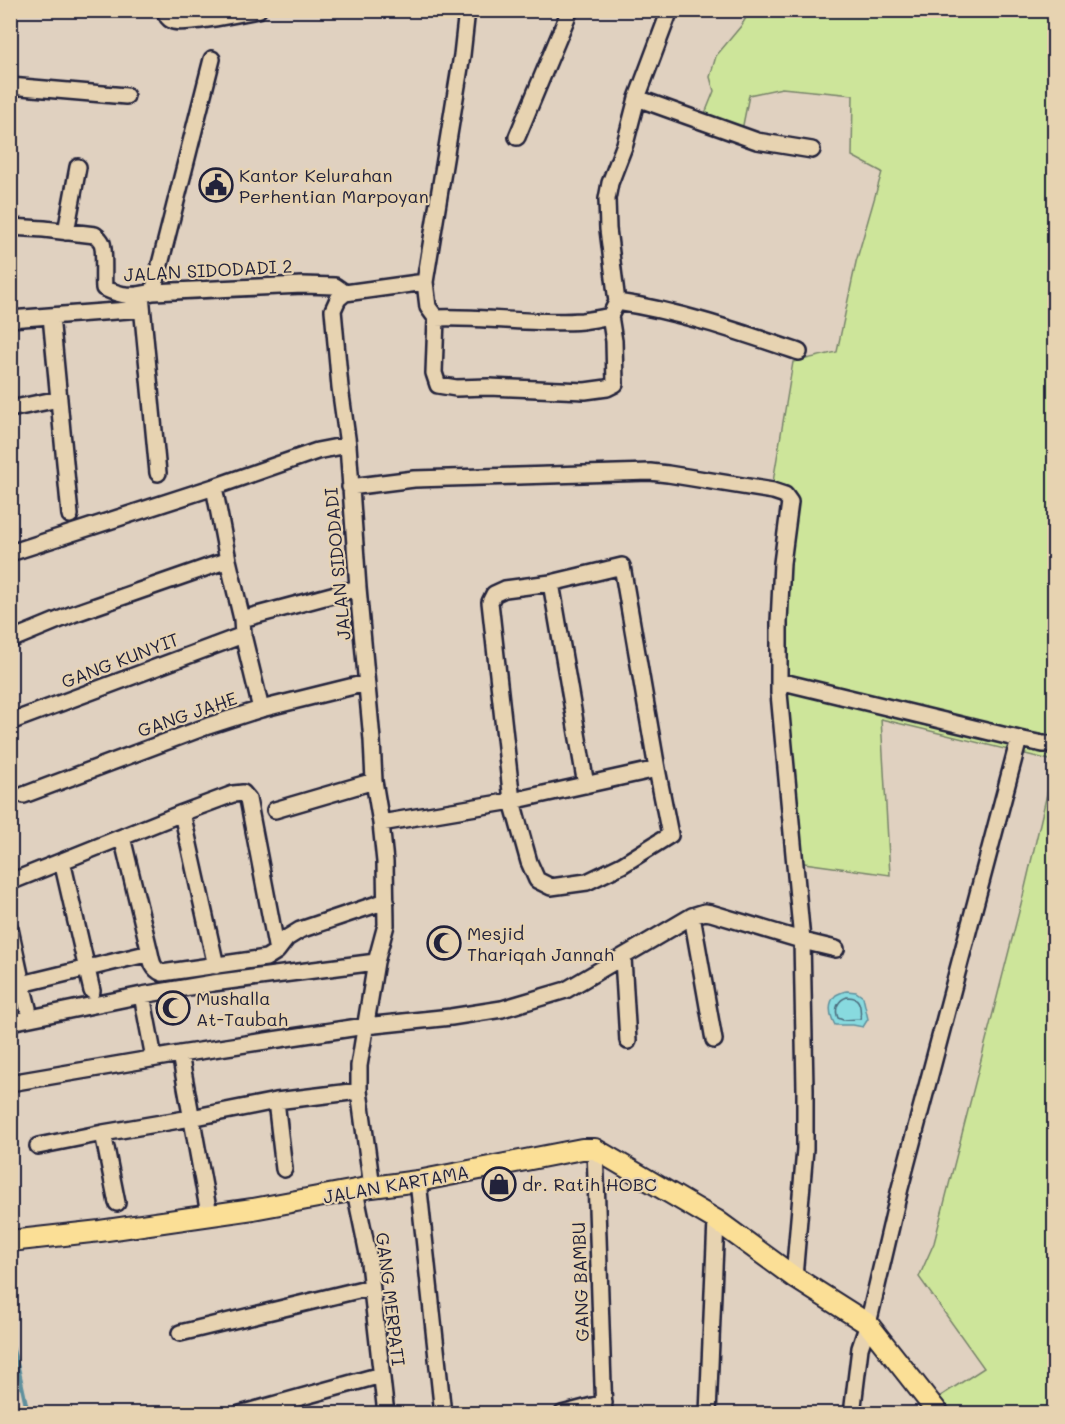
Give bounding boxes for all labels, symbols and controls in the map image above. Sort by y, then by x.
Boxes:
place label: Kantor Kelurahan Perhentian Marpoyan [239,163,429,208]
public building icon: Kantor Kelurahan Perhentian Marpoyan [198,167,234,203]
street label: JALAN SIDODADI 2 [123,254,293,286]
street label: JALAN SIDODADI [318,487,356,641]
street label: GANG KUNYIT [58,627,182,693]
street label: GANG JAHE [134,686,240,742]
place label: Mesjid Thariqah Jannah [467,921,614,966]
mosque icon: Mesjid Thariqah Jannah [426,925,462,961]
place label: Mushalla At-Taubah [196,986,288,1031]
mosque icon: Mushalla At-Taubah [155,990,191,1026]
street label: JALAN KARTAMA [321,1159,471,1209]
shop icon: dr. Ratih HOBC [481,1166,517,1202]
place label: dr. Ratih HOBC [522,1172,657,1196]
street label: GANG BAMBU [566,1222,594,1342]
street label: GANG MERPATI [371,1231,411,1367]

